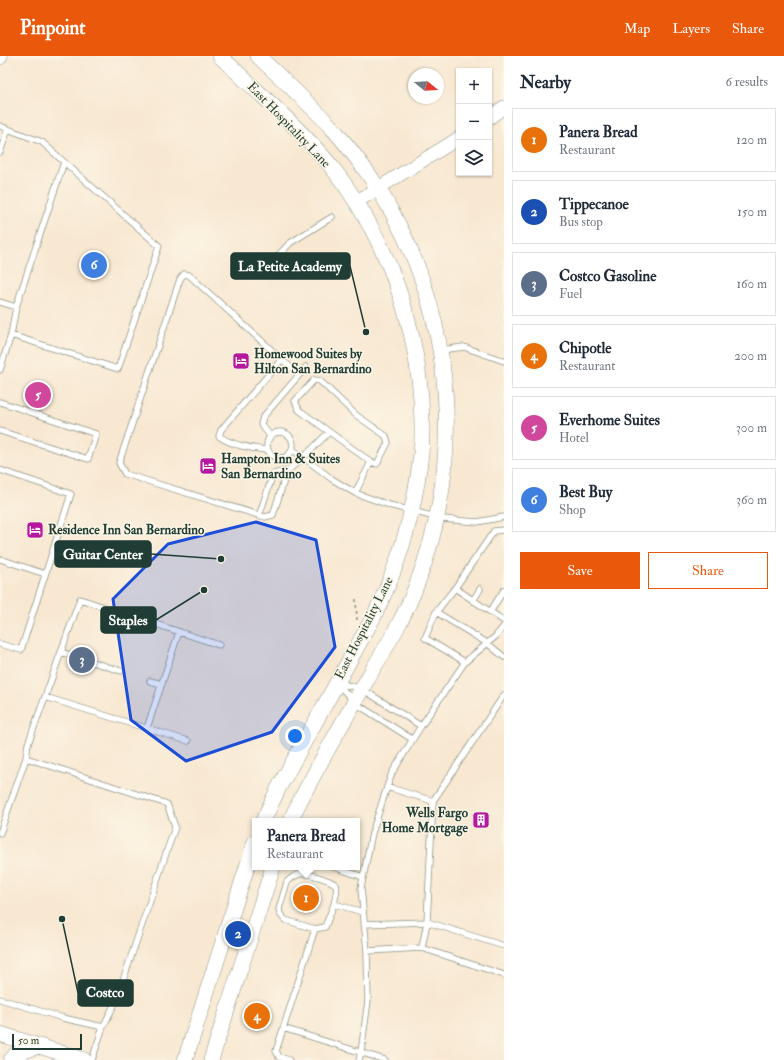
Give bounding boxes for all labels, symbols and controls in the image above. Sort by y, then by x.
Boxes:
text: Pinpoint [20,16,85,40]
text: Map [624,20,650,37]
text: Layers [672,20,710,37]
text: Share [732,20,764,37]
north arrow [408,68,444,104]
map controls [456,68,492,176]
button: + [456,68,492,104]
text: Nearby [520,72,571,93]
text: 6 results [725,74,768,90]
street label: East Hospitality Lane [243,79,334,172]
button: − [456,104,492,140]
text: Panera Bread [559,123,638,142]
text: 1 [532,132,536,148]
text: 120 m [736,132,767,148]
button: layers [456,140,492,176]
text: Restaurant [559,142,615,158]
text: Tippecanoe [559,195,629,214]
text: 2 [531,204,537,220]
text: 150 m [737,204,767,220]
text: Bus stop [559,214,603,230]
pin: 6 [81,250,107,280]
callout: La Petite Academy [231,253,350,279]
text: La Petite Academy [238,258,343,276]
text: Costco Gasoline [559,267,656,286]
text: 3 [532,276,537,292]
text: 160 m [736,276,767,292]
text: Fuel [559,286,582,302]
text: Chipotle [559,339,612,358]
place label: Homewood Suites by Hilton San Bernardino [254,346,372,377]
text: 4 [530,348,538,364]
text: 200 m [734,348,767,364]
hotel icon: Homewood Suites by Hilton San Bernardino [231,351,251,371]
text: Restaurant [559,358,615,374]
pin: 5 [25,380,51,410]
text: Everhome Suites [559,411,660,430]
text: 5 [531,420,537,436]
text: 300 m [736,420,767,436]
text: Hotel [559,430,589,446]
place label: Hampton Inn & Suites San Bernardino [221,451,340,482]
hotel icon: Hampton Inn & Suites San Bernardino [198,456,218,476]
text: Best Buy [559,483,612,502]
text: 6 [531,492,537,508]
text: 360 m [736,492,767,508]
text: Shop [559,502,586,518]
hotel icon: Residence Inn San Bernardino [25,520,45,540]
place label: Residence Inn San Bernardino [48,522,205,538]
callout: Guitar Center [55,541,151,567]
text: Guitar Center [63,546,144,563]
button: Save [520,552,640,589]
button: Share [648,552,768,589]
street label: East Hospitality Lane [331,574,398,682]
callout: Staples [101,607,156,633]
text: Staples [108,612,148,630]
pin: 3 [69,645,95,675]
your location [285,726,305,746]
place label: Wells Fargo Home Mortgage [382,805,469,837]
building icon: Wells Fargo Home Mortgage [471,810,491,830]
popup [252,818,360,870]
text: Panera Bread [267,827,345,846]
text: Restaurant [267,846,323,862]
pin: 1 [293,883,319,913]
pin: 2 [225,919,251,949]
callout: Costco [78,980,133,1006]
text: Costco [86,984,125,1001]
pin: 4 [244,1001,270,1031]
scale bar [12,1032,82,1051]
text: 50 m [18,1034,39,1047]

